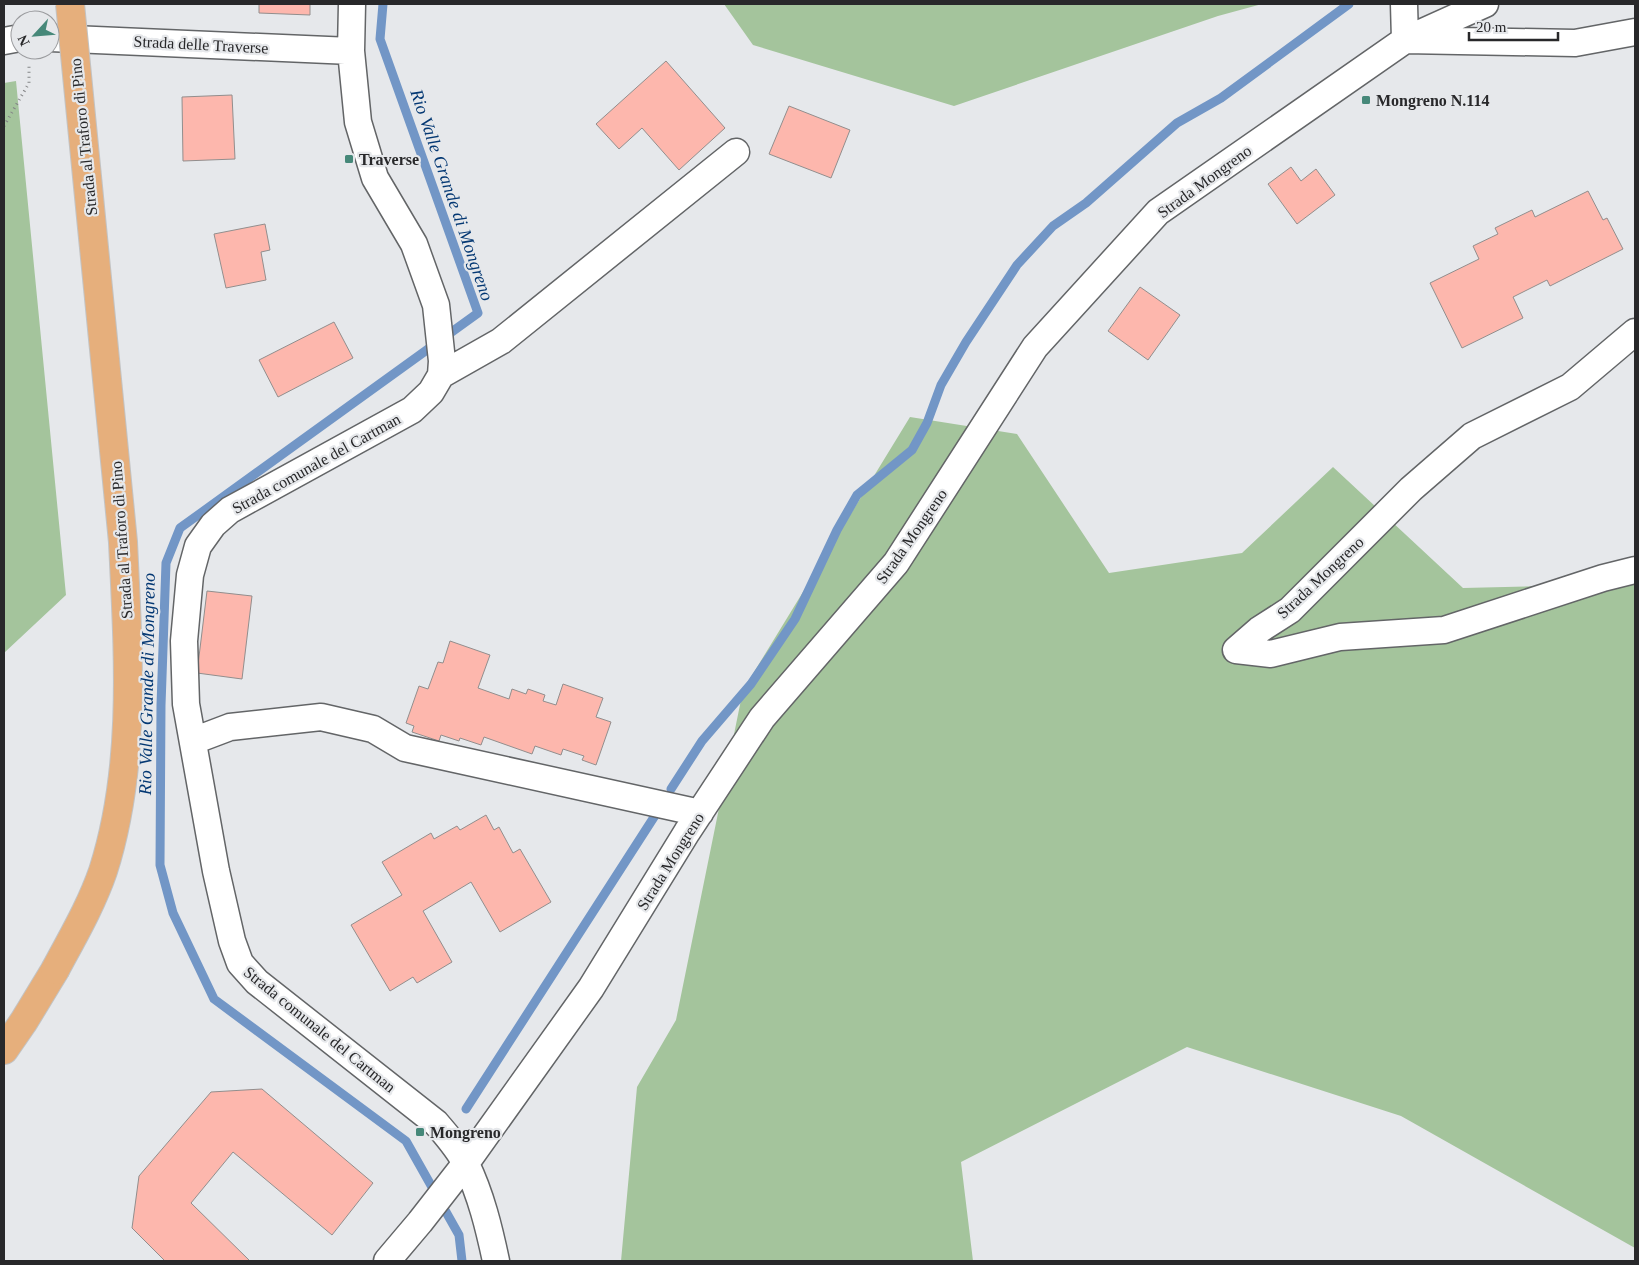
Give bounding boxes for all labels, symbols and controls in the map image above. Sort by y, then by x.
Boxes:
north arrow [10,10,60,60]
scale bar [1469,10,1558,42]
text: 20 m [1476,19,1507,35]
street label: Strada delle Traverse [133,32,269,57]
text: N [15,33,33,48]
street label: Strada al Traforo di Pino [67,57,100,217]
water label: Rio Valle Grande di Mongreno [406,86,498,303]
place label: Mongreno N.114 [1376,92,1489,110]
marker: Mongreno N.114 [1360,94,1372,106]
street label: Strada Mongreno [1154,142,1255,222]
place label: Traverse [359,151,419,168]
marker: Traverse [343,153,355,165]
street label: Strada comunale del Cartman [229,410,403,517]
street label: Strada al Traforo di Pino [108,460,135,619]
street label: Strada Mongreno [872,486,951,587]
street label: Strada Mongreno [1274,533,1368,622]
water label: Rio Valle Grande di Mongreno [135,573,159,796]
street label: Strada Mongreno [634,809,708,914]
street label: Strada comunale del Cartman [241,963,399,1096]
place label: Mongreno [430,1124,501,1142]
marker: Mongreno [414,1126,426,1138]

